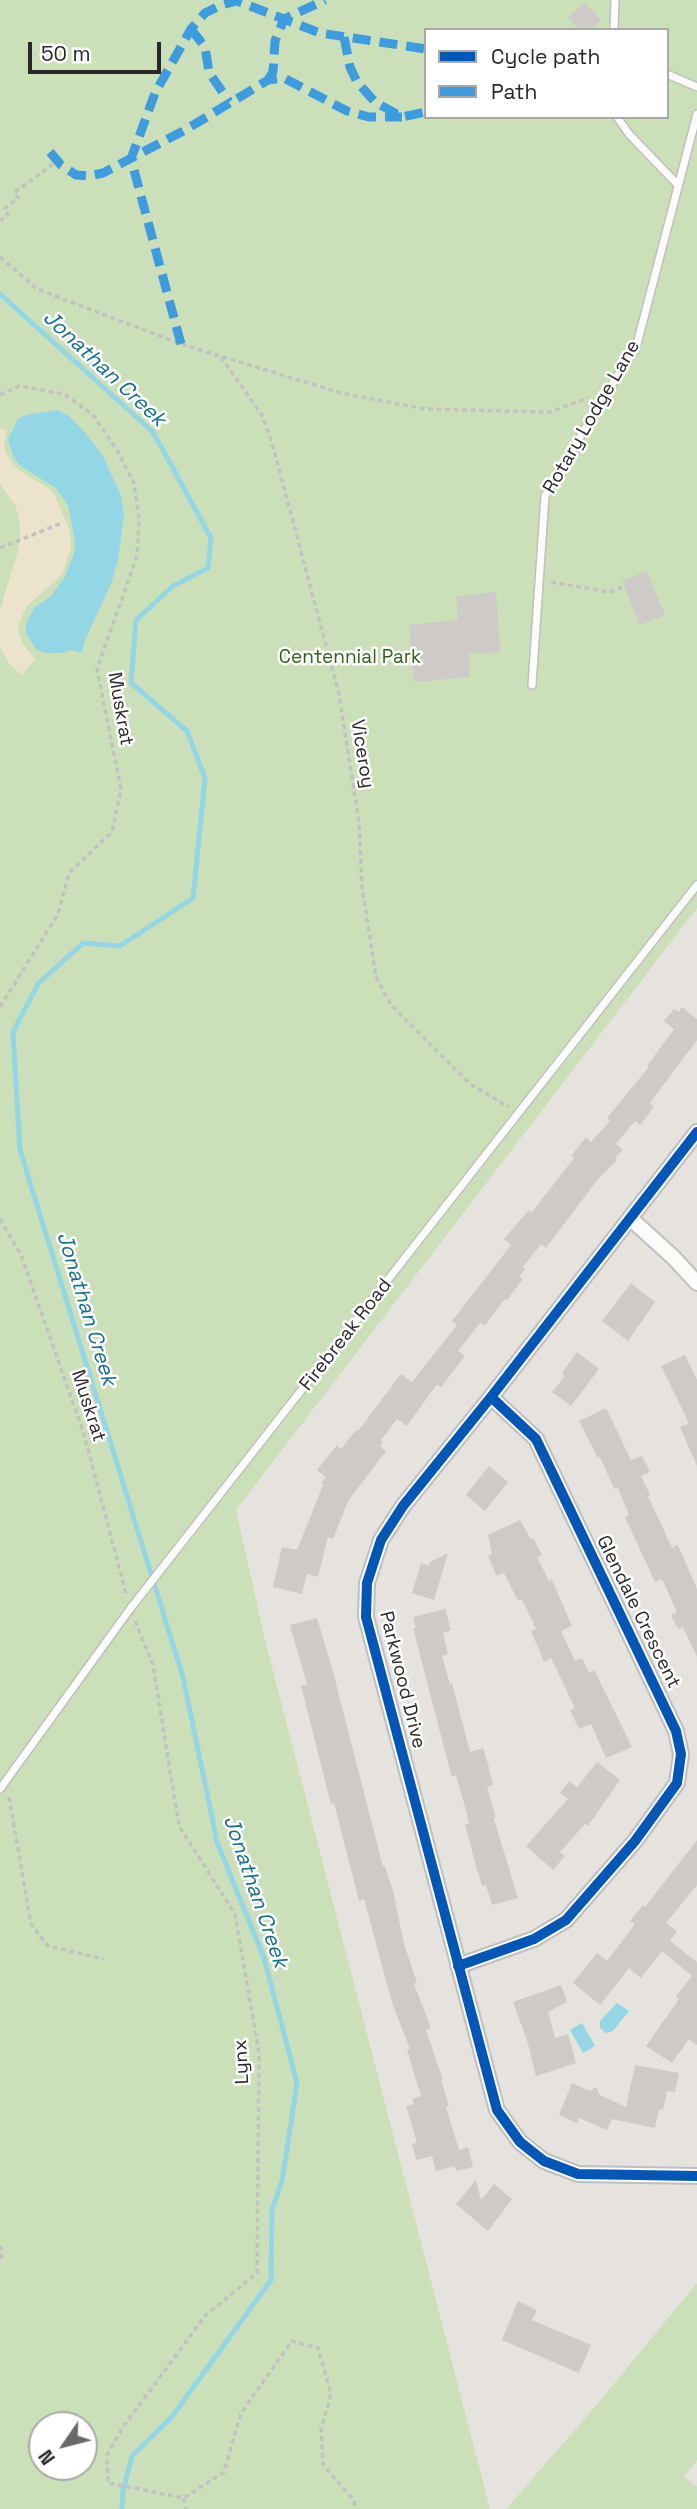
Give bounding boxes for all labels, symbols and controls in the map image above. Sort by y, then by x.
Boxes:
scale bar [32,28,164,72]
legend [424,28,669,119]
text: 50 m [41,40,91,67]
text: Cycle path [491,43,600,70]
text: Path [491,78,537,105]
water label: Jonathan Creek [37,305,171,433]
street label: Rotary Lodge Lane [539,336,645,498]
park label: Centennial Park [279,647,421,669]
street label: Muskrat [102,670,138,748]
street label: Viceroy [345,718,379,790]
water label: Jonathan Creek [51,1229,121,1389]
street label: Firebreak Road [295,1274,397,1396]
street label: Muskrat [66,1367,110,1445]
street label: Glendale Crescent [591,1532,685,1692]
street label: Parkwood Drive [374,1609,430,1751]
water label: Jonathan Creek [217,1813,293,1971]
street label: Lynx [229,2039,255,2085]
north arrow [28,2411,98,2481]
text: N [33,2445,61,2470]

